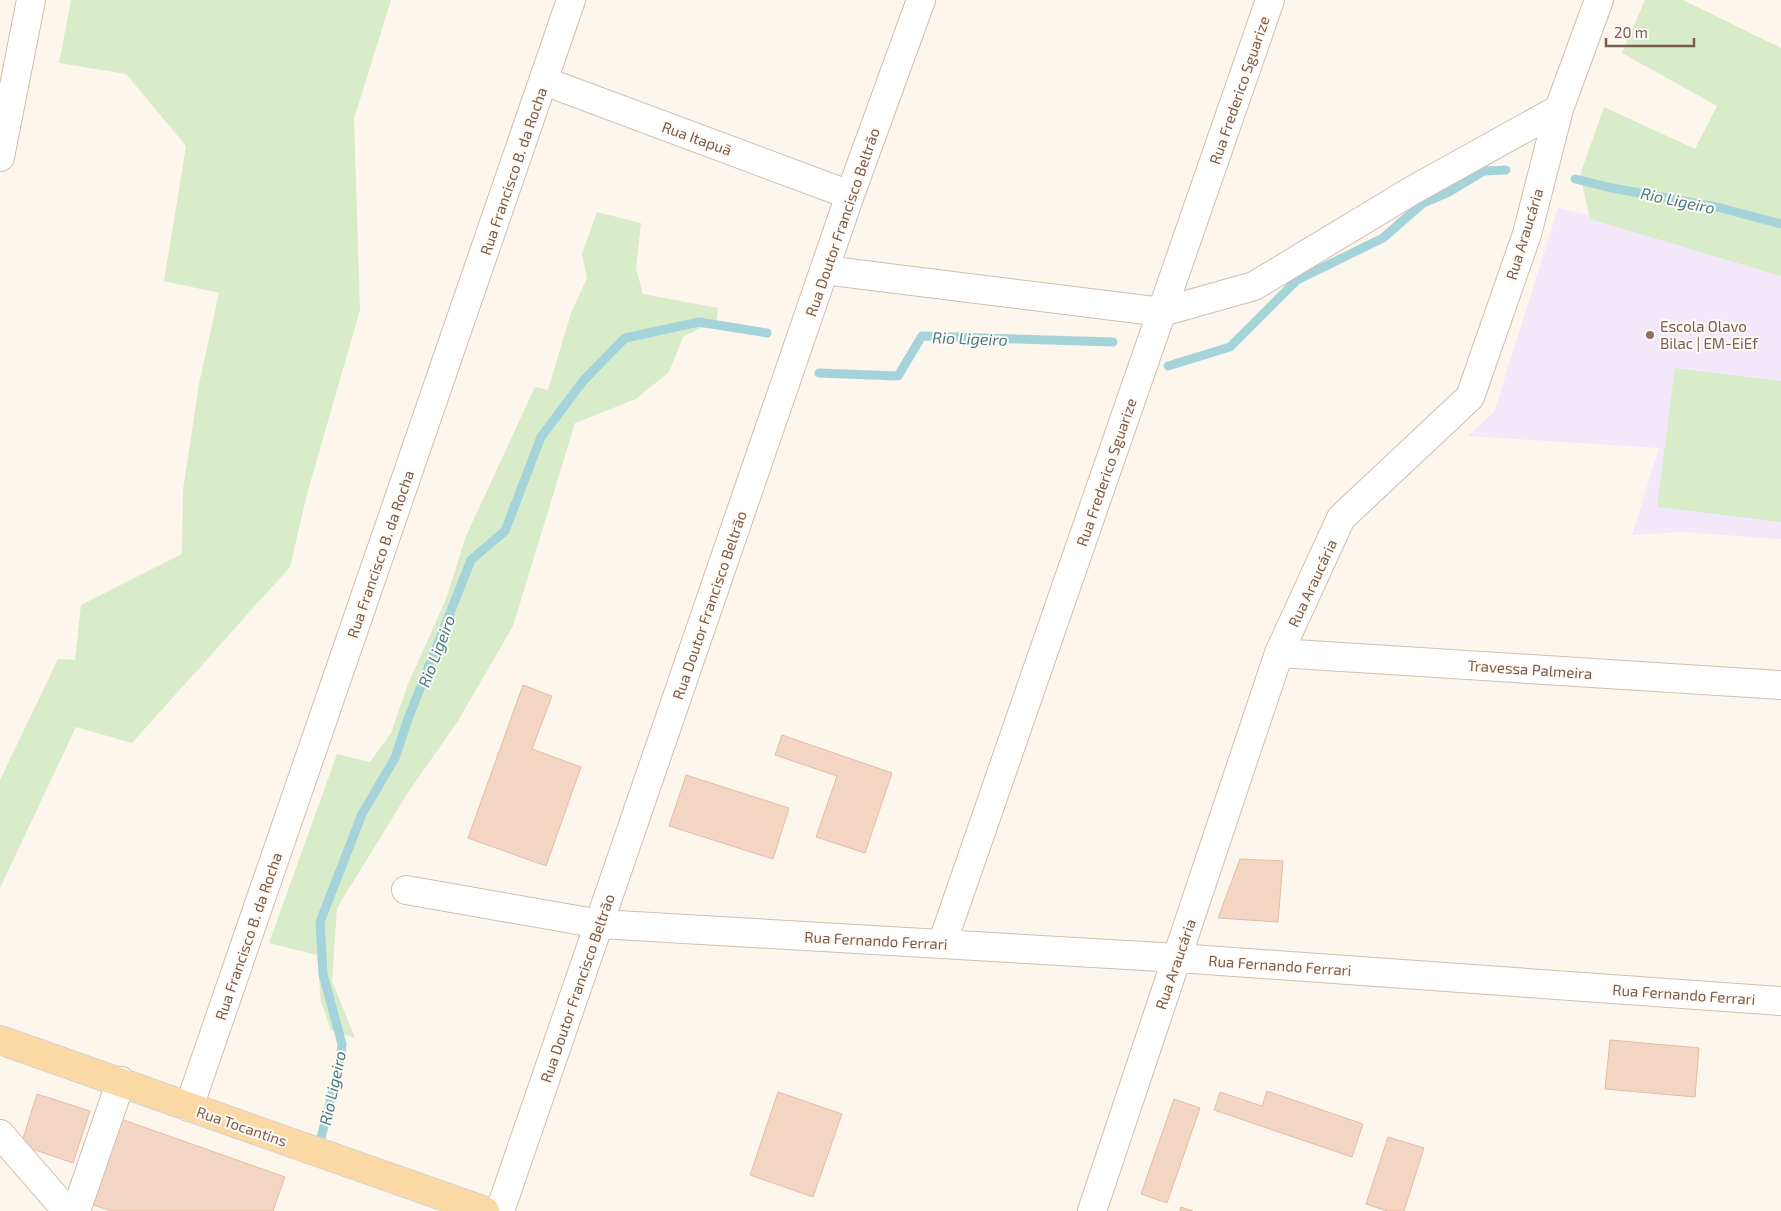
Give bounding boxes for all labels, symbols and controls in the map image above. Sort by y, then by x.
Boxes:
street label: Rua Frederico Sguarize [1205,14,1273,166]
scale bar [1606,15,1694,47]
text: 20 m [1614,23,1648,41]
street label: Rua Francisco B. da Rocha [476,85,550,257]
street label: Rua Itapuã [660,117,734,159]
street label: Rua Doutor Francisco Beltrão [801,125,883,319]
water label: Rio Ligeiro [1639,183,1717,217]
street label: Rua Araucária [1502,186,1546,282]
place label: Escola Olavo Bilac | EM-EiEf [1660,317,1758,352]
water label: Rio Ligeiro [932,327,1008,349]
marker: Escola Olavo Bilac | EM-EiEf [1644,329,1656,341]
street label: Rua Frederico Sguarize [1072,396,1140,548]
street label: Rua Francisco B. da Rocha [343,468,417,640]
street label: Rua Doutor Francisco Beltrão [668,508,750,702]
street label: Rua Araucária [1284,536,1340,630]
water label: Rio Ligeiro [414,612,458,690]
street label: Travessa Palmeira [1467,656,1593,682]
street label: Rua Francisco B. da Rocha [211,850,285,1022]
street label: Rua Doutor Francisco Beltrão [536,891,618,1085]
street label: Rua Araucária [1151,916,1199,1012]
street label: Rua Fernando Ferrari [804,927,948,953]
street label: Rua Fernando Ferrari [1208,951,1352,979]
street label: Rua Fernando Ferrari [1612,980,1756,1008]
water label: Rio Ligeiro [315,1049,349,1127]
street label: Rua Tocantins [194,1102,290,1150]

